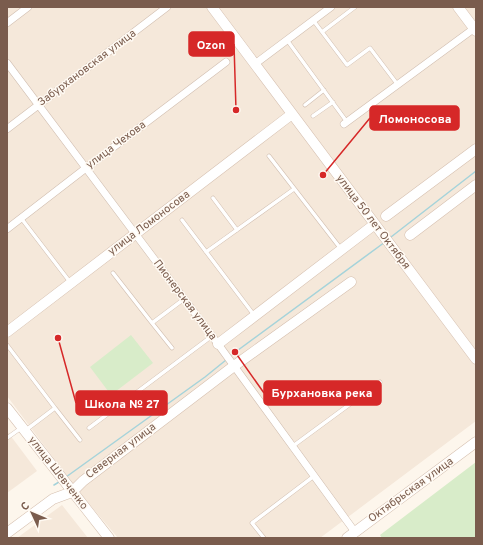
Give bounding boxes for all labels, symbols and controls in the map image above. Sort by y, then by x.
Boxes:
street label: Забурхановская улица [35,26,139,110]
callout: Ozon [189,32,234,56]
text: Ozon [197,38,225,54]
callout: Ломоносова [370,106,459,130]
text: Ломоносова [378,112,452,128]
street label: улица Чехова [83,118,149,172]
street label: улица 50 лет Октября [333,172,413,272]
street label: улица Ломоносова [105,187,193,258]
street label: Пионерская улица [150,257,220,343]
callout: Бурхановка река [264,381,381,405]
text: Бурхановка река [272,386,372,402]
callout: Школа № 27 [76,391,167,415]
text: Школа № 27 [85,397,159,413]
street label: Северная улица [83,420,159,482]
street label: улица Шевченко [25,434,91,512]
street label: Октябрьская улица [366,454,456,526]
north arrow [12,493,52,533]
text: С [18,499,33,514]

